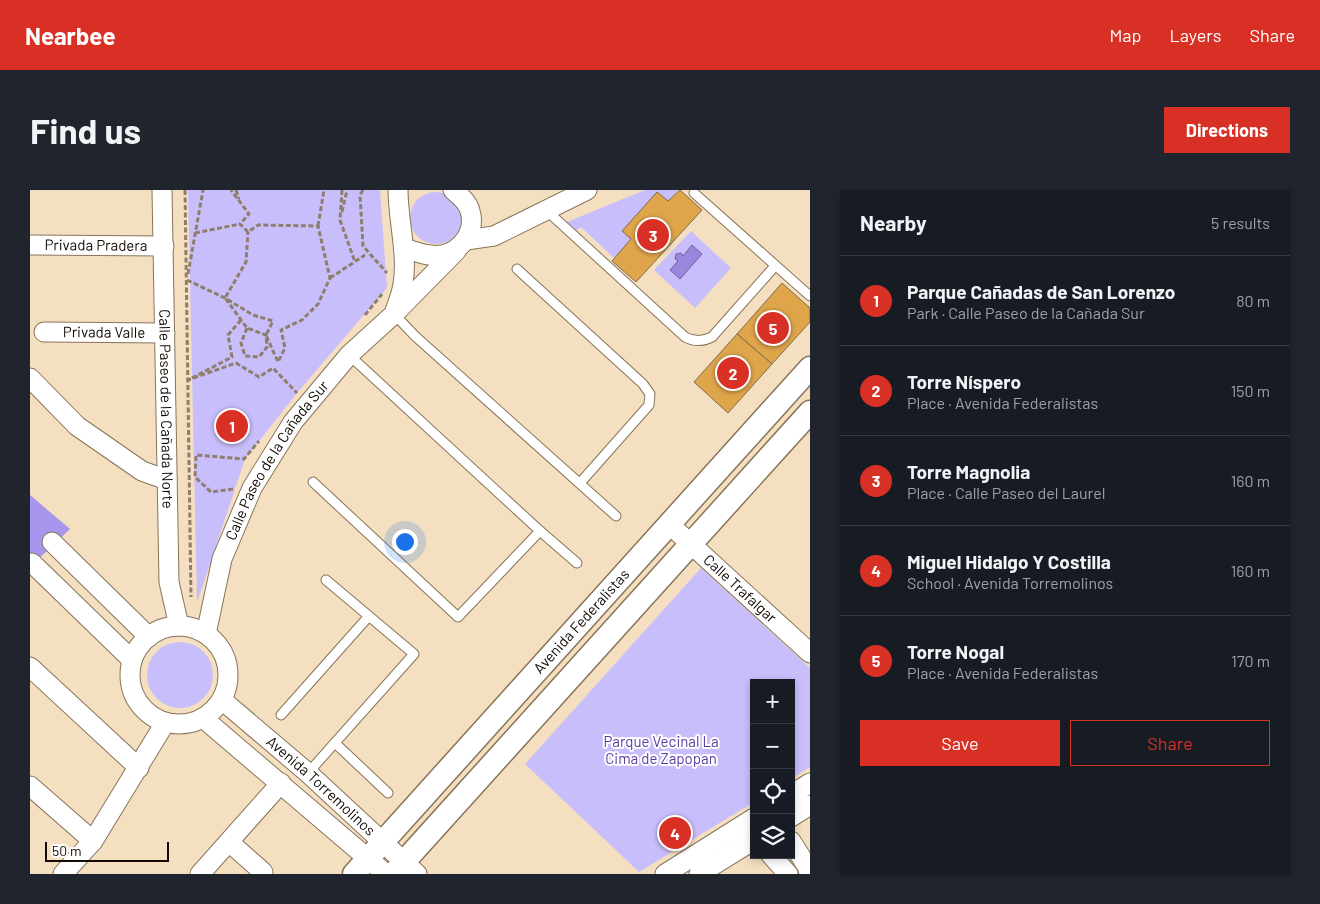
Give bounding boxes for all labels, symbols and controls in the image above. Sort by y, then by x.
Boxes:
text: Nearbee [25,21,116,50]
text: Map [1109,24,1141,46]
text: Layers [1169,24,1222,46]
text: Share [1250,24,1295,46]
button: Directions [1164,107,1290,153]
text: Find us [30,109,141,151]
text: Nearby [860,210,926,235]
text: 5 results [1211,213,1270,232]
pin: 3 [637,216,669,254]
street label: Privada Pradera [44,235,148,254]
text: Parque Cañadas de San Lorenzo [907,280,1175,303]
text: 1 [873,291,879,310]
text: 80 m [1236,291,1270,310]
text: Park · Calle Paseo de la Cañada Sur [907,303,1145,322]
street label: Calle Paseo de la Cañada Norte [156,309,178,509]
pin: 5 [757,309,789,347]
street label: Privada Valle [63,322,145,341]
pin: 2 [717,354,749,392]
text: Torre Níspero [907,370,1021,393]
street label: Calle Paseo de la Cañada Sur [221,376,332,543]
text: 2 [872,381,880,400]
text: 150 m [1231,381,1270,400]
text: Place · Avenida Federalistas [907,393,1098,412]
pin: 1 [216,407,248,445]
text: Torre Magnolia [907,460,1030,483]
text: 3 [872,471,880,490]
text: 160 m [1231,471,1270,490]
text: Place · Calle Paseo del Laurel [907,483,1105,502]
your location [392,529,418,555]
street label: Calle Trafalgar [700,550,781,626]
text: Miguel Hidalgo Y Costilla [907,550,1111,573]
text: 4 [871,561,881,580]
text: 160 m [1231,561,1270,580]
street label: Avenida Federalistas [529,565,633,677]
text: School · Avenida Torremolinos [907,573,1113,592]
text: Torre Nogal [907,640,1004,663]
text: 5 [872,651,880,670]
text: 170 m [1231,651,1270,670]
text: Place · Avenida Federalistas [907,663,1098,682]
map controls [750,679,795,859]
button: + [750,679,795,724]
button: Save [860,720,1060,766]
button: Share [1070,720,1270,766]
button: − [750,724,795,769]
street label: Avenida Torremolinos [263,732,380,839]
park label: Parque Vecinal La Cima de Zapopan [603,732,719,767]
button: locate [750,769,795,814]
pin: 4 [659,814,691,852]
button: layers [750,814,795,859]
scale bar [45,839,169,862]
text: 50 m [52,842,81,859]

